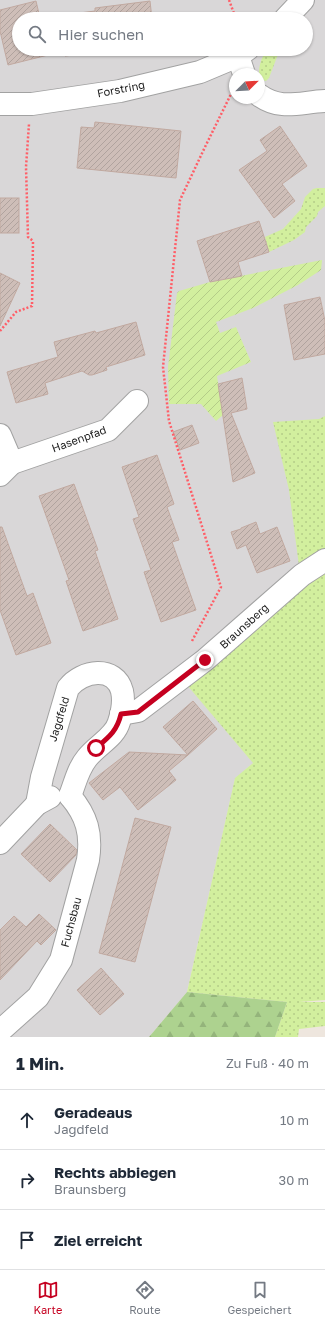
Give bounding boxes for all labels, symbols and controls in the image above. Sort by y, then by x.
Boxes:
search box [12,12,313,56]
icon: search [26,23,48,45]
text: Hier suchen [58,25,144,43]
north arrow [229,68,265,104]
street label: Forstring [96,78,146,100]
street label: Hasenpfad [50,423,108,454]
street label: Braunsberg [217,600,271,651]
route end [196,651,214,669]
street label: Jagdfeld [46,695,72,743]
route start [87,739,105,757]
street label: Fuchsbau [58,895,83,948]
text: 1 Min. [16,1053,65,1074]
text: Zu Fuß · 40 m [226,1055,309,1071]
text: Geradeaus [54,1103,132,1121]
icon: ahead [16,1109,38,1131]
text: 10 m [280,1112,309,1128]
text: Jagdfeld [54,1121,109,1137]
text: Rechts abbiegen [54,1163,176,1181]
icon: right [16,1169,38,1191]
text: 30 m [279,1172,309,1188]
text: Braunsberg [54,1181,126,1197]
icon: arrive [16,1229,38,1251]
text: Ziel erreicht [54,1231,142,1249]
tab: Karte [33,1279,62,1316]
tab: Route [129,1279,161,1316]
tab: Gespeichert [227,1279,292,1316]

